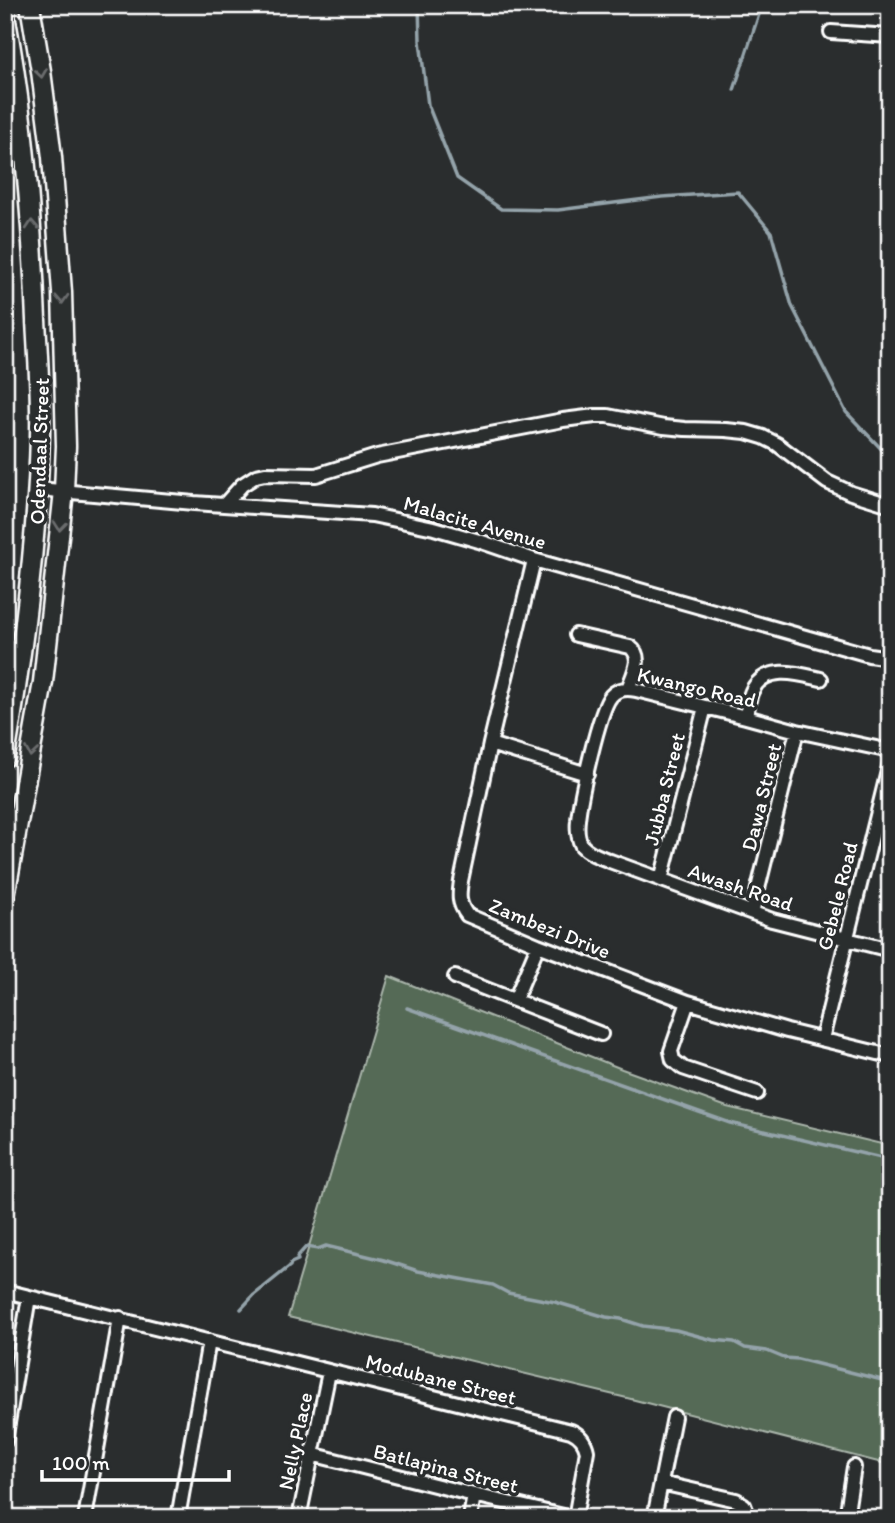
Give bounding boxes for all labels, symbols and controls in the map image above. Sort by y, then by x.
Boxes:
one-way arrow [33,67,48,78]
one-way arrow [25,219,40,230]
one-way arrow [54,294,69,305]
street label: Odendaal Street [24,377,54,525]
street label: Malacite Avenue [401,490,549,554]
one-way arrow [52,520,67,532]
street label: Kwango Road [635,661,759,713]
street label: Jubba Street [638,730,690,848]
street label: Dawa Street [736,740,786,854]
one-way arrow [24,746,39,758]
street label: Gebele Road [811,838,863,953]
street label: Awash Road [685,857,797,917]
street label: Zambezi Drive [486,892,614,964]
street label: Modubane Street [363,1348,519,1410]
street label: Nelly Place [272,1390,318,1492]
street label: Batlapina Street [371,1438,521,1498]
scale bar [42,1439,229,1483]
text: 100 m [52,1450,110,1475]

